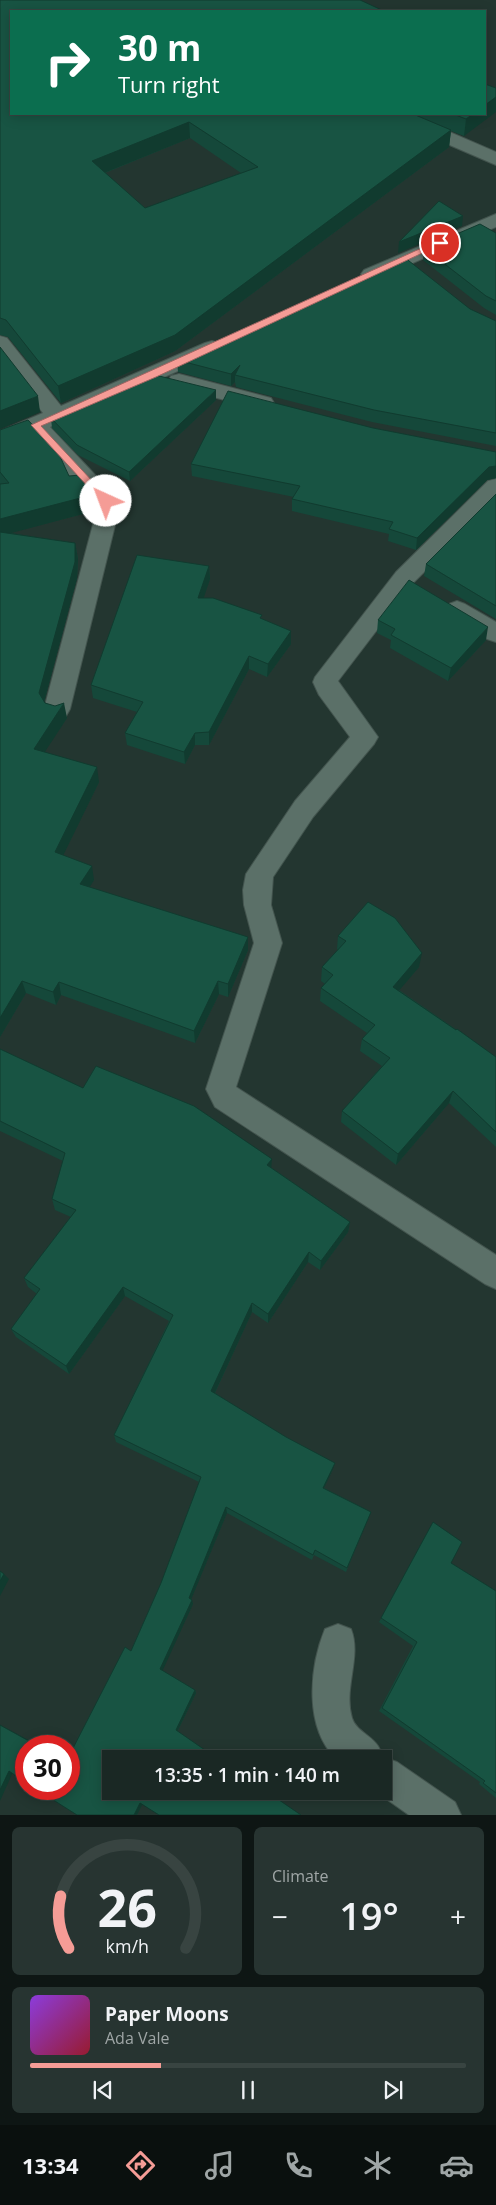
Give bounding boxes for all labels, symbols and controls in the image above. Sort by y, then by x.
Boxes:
text: 30 m [118,24,201,71]
icon: right [35,30,100,95]
text: Turn right [118,69,220,99]
pin [419,222,461,264]
icon: arrive [426,229,454,257]
position arrow [79,474,131,526]
speed limit sign: 30 [15,1735,80,1800]
text: 13:35 · 1 min · 140 m [154,1762,340,1788]
text: Climate [272,1865,329,1887]
text: 26 [97,1871,157,1942]
text: 19° [339,1889,399,1941]
text: − [272,1897,288,1935]
text: + [450,1897,466,1935]
text: km/h [105,1934,149,1958]
text: Paper Moons [105,2001,229,2027]
text: Ada Vale [105,2027,169,2049]
icon: previous [89,2076,117,2104]
icon: pause [234,2076,262,2104]
icon: next [379,2076,407,2104]
icon: directions [123,2148,158,2183]
icon: music [202,2148,237,2183]
icon: phone [281,2148,316,2183]
icon: climate [360,2148,395,2183]
icon: car [439,2148,474,2183]
text: 13:34 [22,2150,79,2180]

